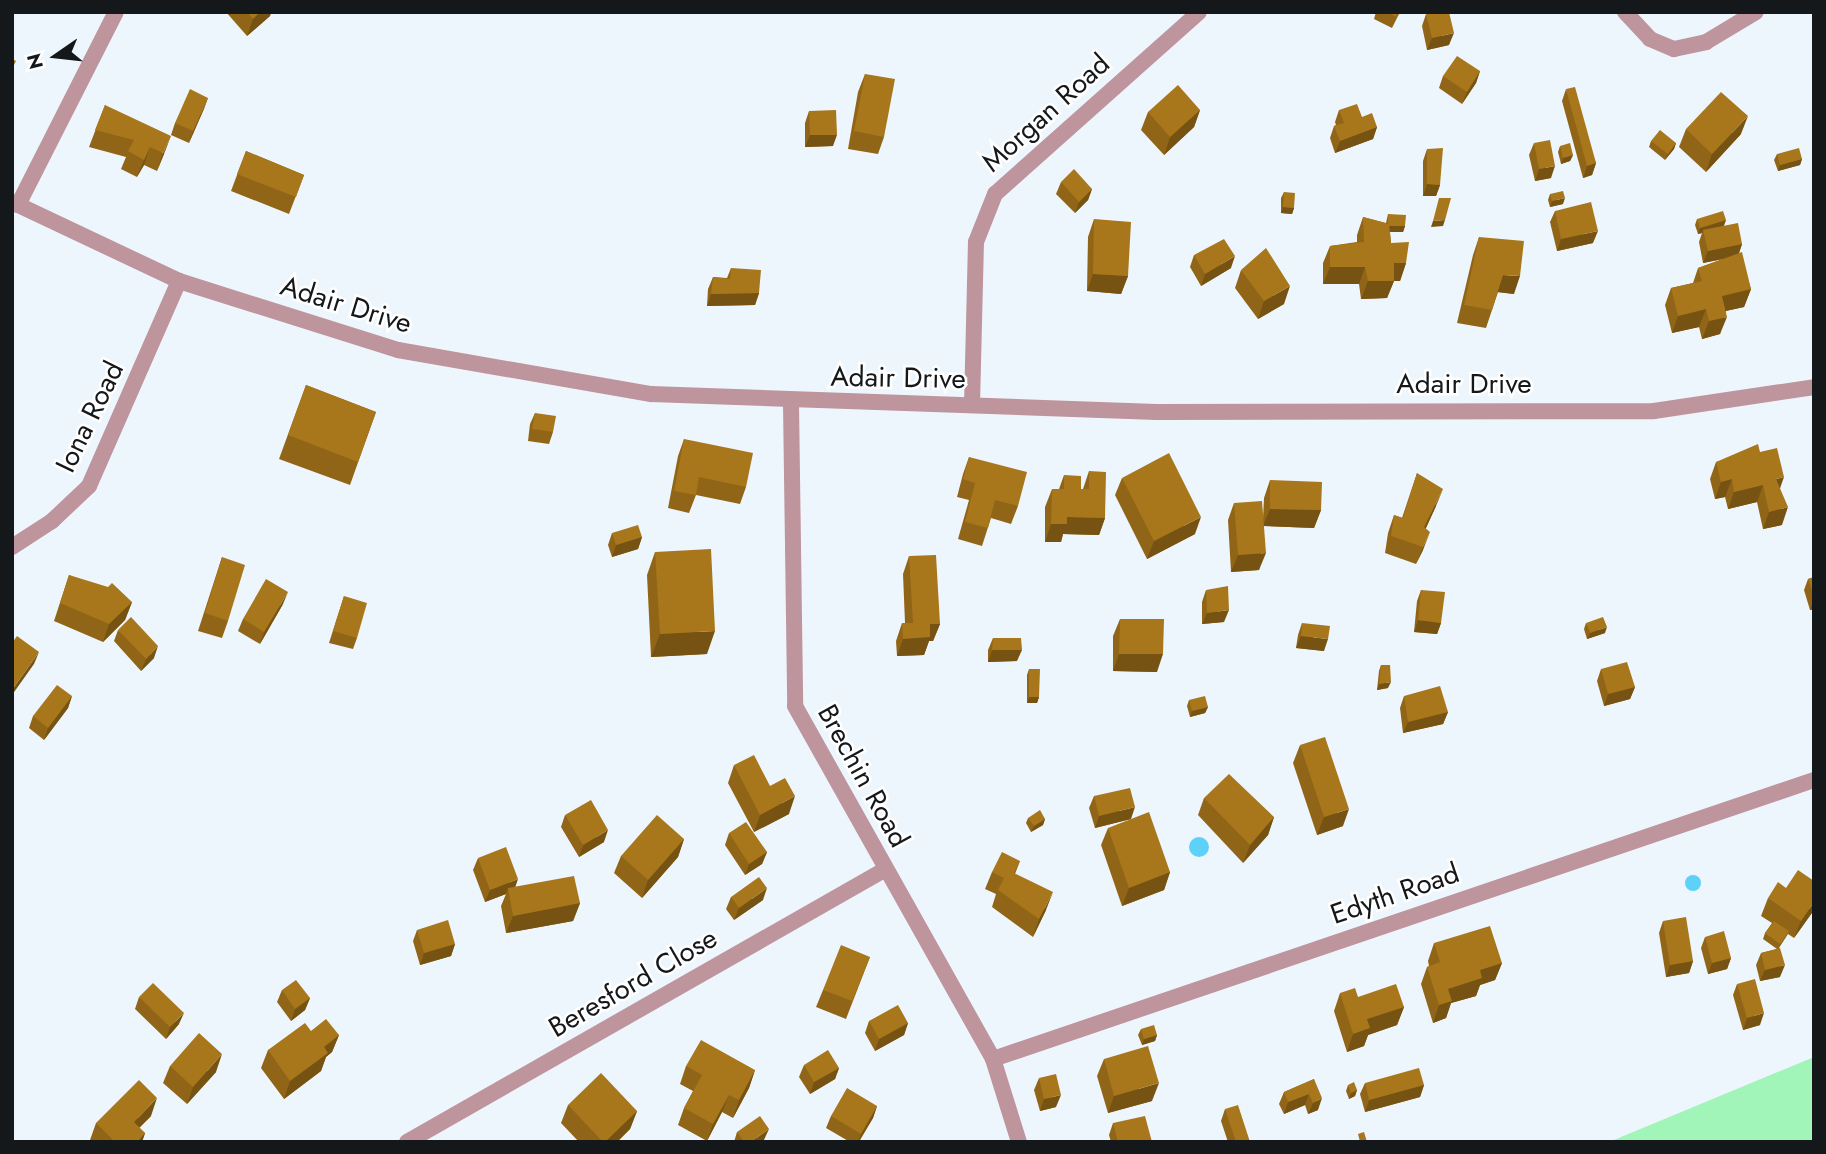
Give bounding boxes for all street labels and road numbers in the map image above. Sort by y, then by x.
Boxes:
street label: Morgan Road [975,47,1117,179]
street label: Adair Drive [276,269,416,341]
street label: Iona Road [49,356,131,478]
street label: Adair Drive [830,360,966,396]
street label: Adair Drive [1396,367,1532,401]
street label: Brechin Road [810,699,916,853]
street label: Edyth Road [1326,856,1464,932]
street label: Beresford Close [543,921,723,1045]

